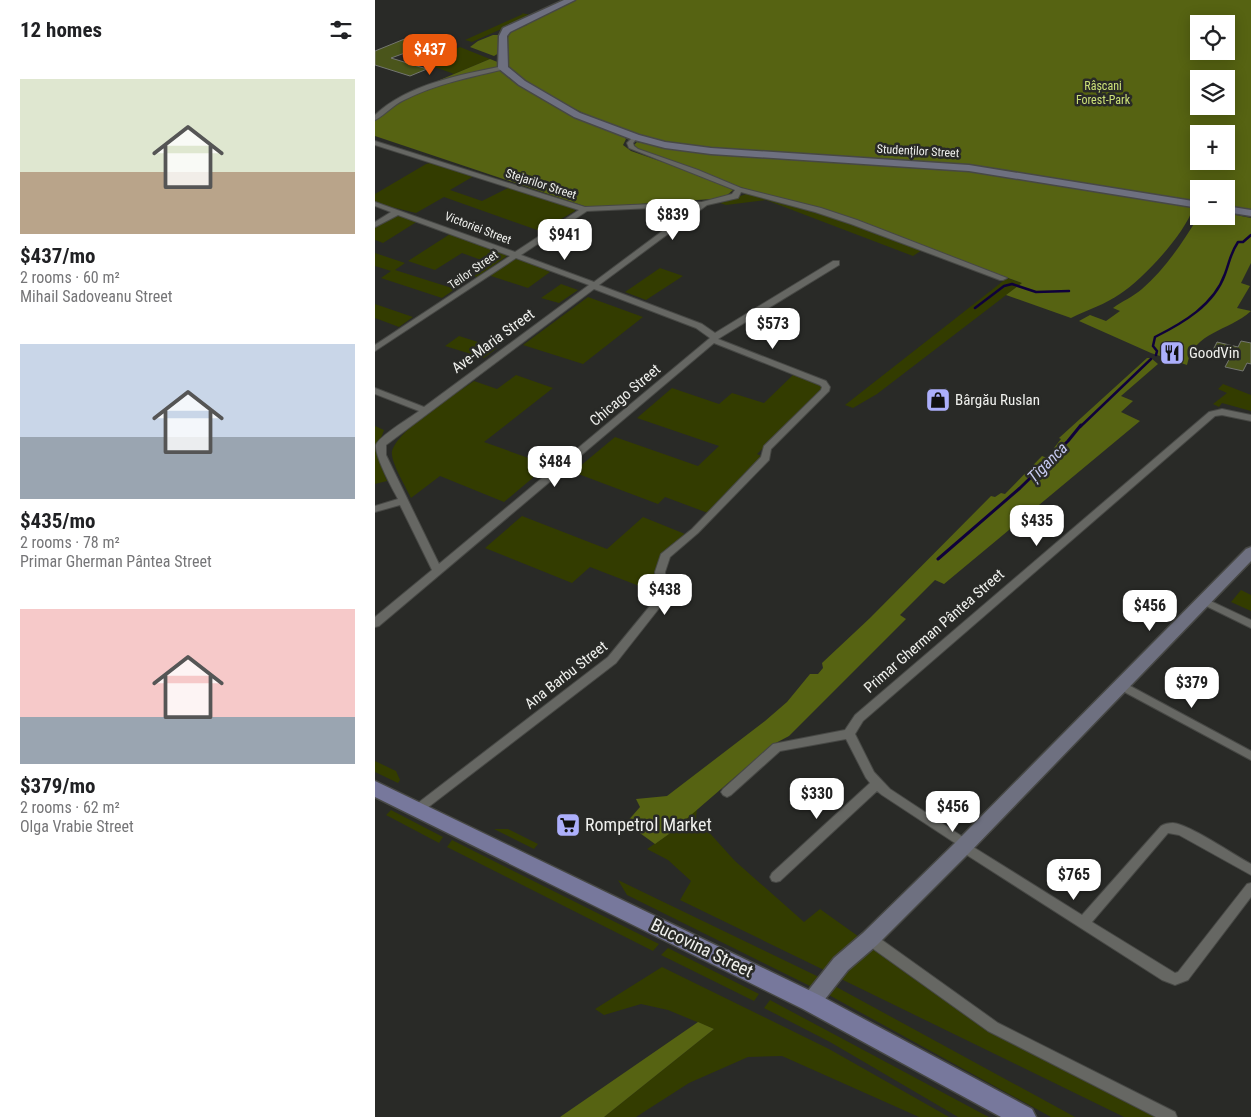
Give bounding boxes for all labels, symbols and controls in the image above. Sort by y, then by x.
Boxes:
map controls [1190,15,1235,225]
button: locate [1190,15,1235,60]
icon: filters [327,16,355,44]
text: 12 homes [20,18,102,42]
pin: $437 [400,34,460,76]
text: $437 [414,40,446,59]
button: layers [1190,70,1235,115]
park label: Râșcani Forest-Park [1076,79,1131,107]
icon: home [143,112,233,202]
button: + [1190,125,1235,170]
street label: Studenților Street [876,142,960,161]
street label: Stejarilor Street [504,166,579,202]
button: − [1190,180,1235,225]
pin: $839 [643,198,703,241]
text: $839 [657,205,689,224]
street label: Victoriei Street [443,209,514,247]
pin: $941 [535,218,595,261]
text: $941 [549,225,581,244]
text: $437/mo [20,244,95,268]
street label: Teilor Street [445,248,501,292]
text: 2 rooms · 60 m² [20,268,120,287]
text: Mihail Sadoveanu Street [20,287,173,306]
street label: Ave-Maria Street [448,305,538,377]
pin: $573 [743,308,803,350]
text: $573 [757,314,789,333]
restaurant icon: GoodVin [1159,340,1185,366]
place label: GoodVin [1189,344,1239,362]
street label: Chicago Street [586,360,664,430]
icon: home [143,377,233,467]
shop icon: Bârgău Ruslan [925,387,951,413]
place label: Bârgău Ruslan [955,391,1040,409]
water label: Țîganca [1023,438,1072,487]
pin: $484 [525,446,585,488]
text: $484 [539,452,571,471]
pin: $435 [1007,504,1067,547]
text: $435/mo [20,509,95,533]
text: $435 [1021,511,1053,530]
text: 2 rooms · 78 m² [20,533,120,552]
text: Primar Gherman Pântea Street [20,552,212,571]
street label: Primar Gherman Pântea Street [860,565,1008,697]
pin: $438 [635,574,695,616]
text: $438 [649,580,681,599]
pin: $456 [1120,590,1180,632]
text: $456 [1134,596,1166,615]
street label: Ana Barbu Street [521,637,611,713]
icon: home [143,642,233,732]
pin: $379 [1162,666,1222,709]
text: $379 [1176,673,1208,692]
text: $379/mo [20,774,95,798]
pin: $330 [787,778,847,820]
text: $330 [801,784,833,803]
pin: $456 [923,790,983,833]
text: $456 [937,797,969,816]
text: 2 rooms · 62 m² [20,798,120,817]
supermarket icon: Rompetrol Market [555,812,581,838]
place label: Rompetrol Market [585,814,712,835]
text: Olga Vrabie Street [20,817,134,836]
pin: $765 [1044,858,1104,901]
text: $765 [1058,865,1090,884]
street label: Bucovina Street [648,914,757,981]

